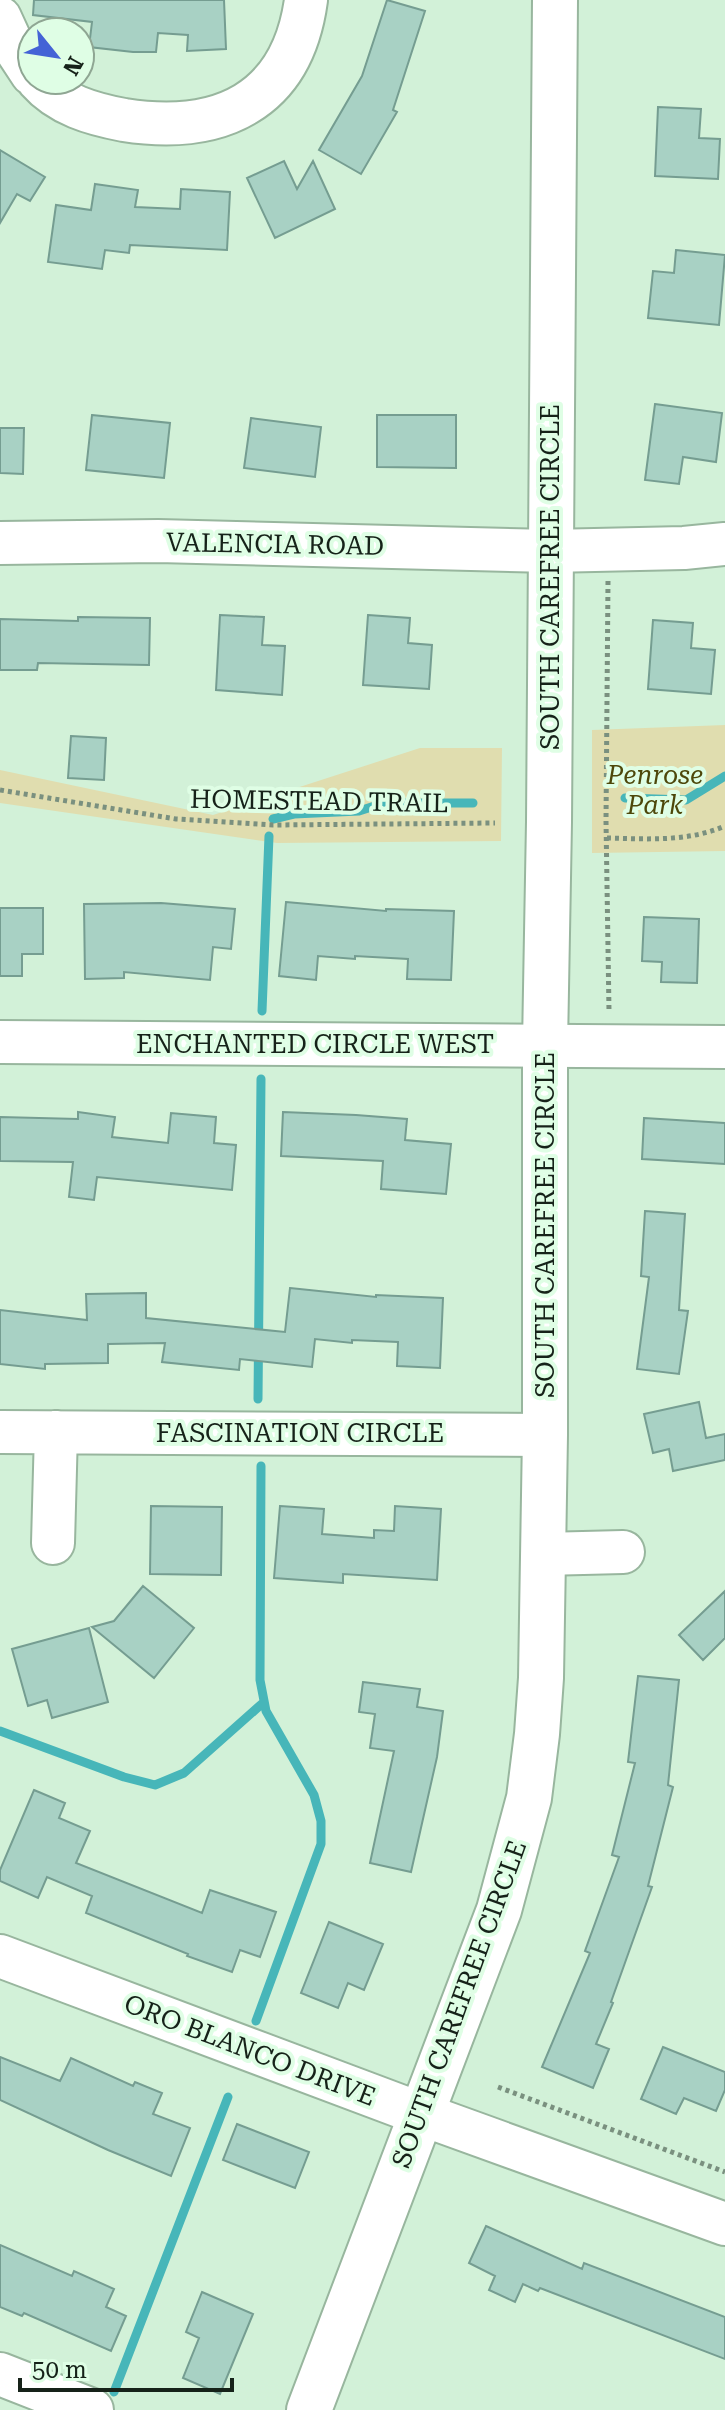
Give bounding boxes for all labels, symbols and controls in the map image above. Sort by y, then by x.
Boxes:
north arrow [16,16,96,96]
text: N [58,52,88,79]
street label: SOUTH CAREFREE CIRCLE [535,404,565,750]
street label: VALENCIA ROAD [166,527,384,561]
park label: Penrose Park [606,760,703,820]
street label: HOMESTEAD TRAIL [190,784,448,818]
street label: ENCHANTED CIRCLE WEST [136,1029,494,1059]
street label: SOUTH CAREFREE CIRCLE [530,1052,560,1398]
street label: FASCINATION CIRCLE [156,1418,444,1448]
street label: SOUTH CAREFREE CIRCLE [386,1836,532,2172]
street label: ORO BLANCO DRIVE [120,1988,380,2112]
scale bar [20,2342,232,2392]
text: 50 m [32,2356,87,2384]

